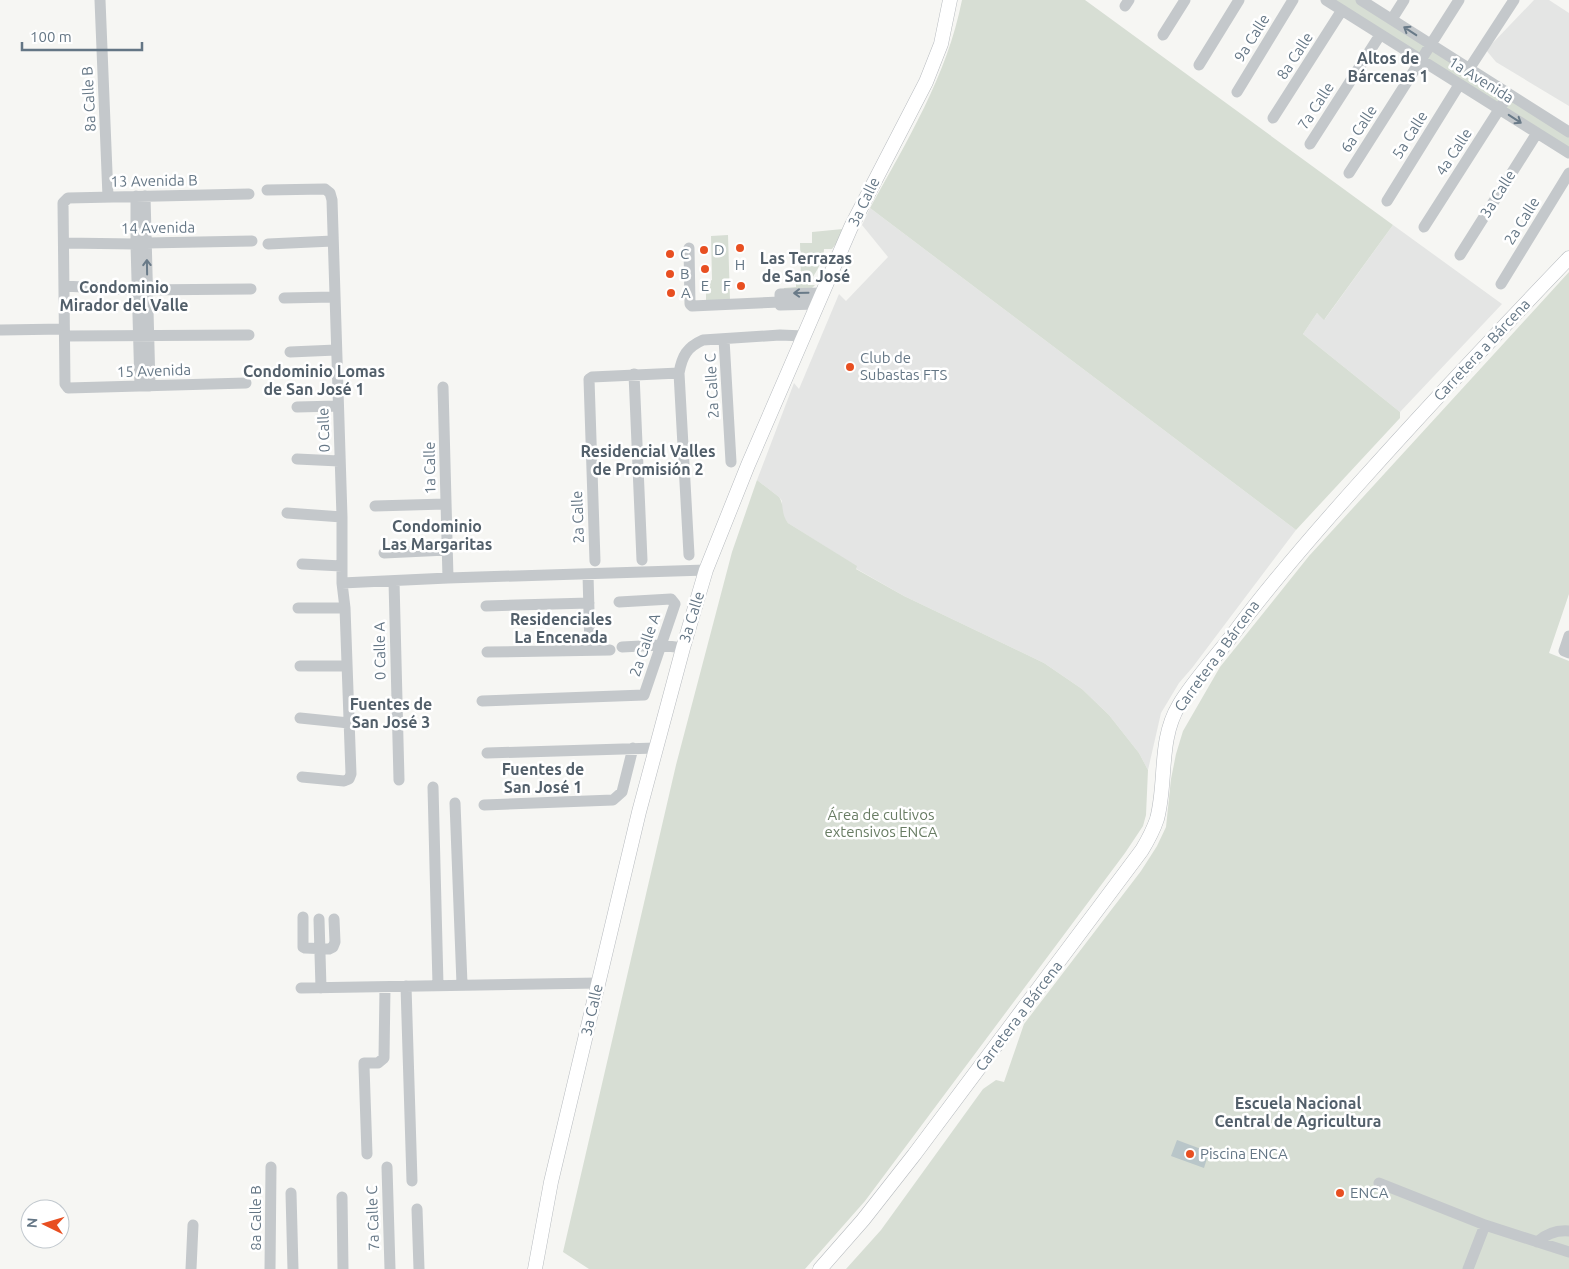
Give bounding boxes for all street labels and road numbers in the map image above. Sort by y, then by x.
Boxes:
street label: 9a Calle [1230,11,1273,65]
street label: 8a Calle [1273,29,1316,82]
street label: 1a Avenida [1446,53,1517,106]
street label: 8a Calle B [78,66,99,132]
street label: 7a Calle [1294,79,1337,132]
street label: 6a Calle [1337,102,1380,155]
street label: 5a Calle [1388,108,1431,162]
street label: 4a Calle [1432,125,1475,178]
street label: 3a Calle [1476,167,1519,221]
street label: 13 Avenida B [110,171,198,190]
street label: 3a Calle [844,174,883,229]
street label: 2a Calle [1500,194,1543,248]
street label: 14 Avenida [121,218,195,237]
street label: Carretera a Bárcena [1430,295,1533,404]
street label: 2a Calle C [701,353,722,419]
street label: 15 Avenida [117,361,191,380]
street label: 0 Calle [314,407,333,453]
street label: 1a Calle [421,442,438,494]
street label: 2a Calle [568,490,587,544]
street label: 3a Calle [676,589,707,645]
street label: Carretera a Bárcena [1171,597,1263,715]
street label: 2a Calle A [626,611,663,679]
street label: 0 Calle A [370,622,389,680]
street label: Carretera a Bárcena [972,957,1065,1074]
street label: 3a Calle [577,982,606,1037]
street label: 8a Calle B [247,1185,264,1251]
street label: 7a Calle C [363,1185,382,1251]

